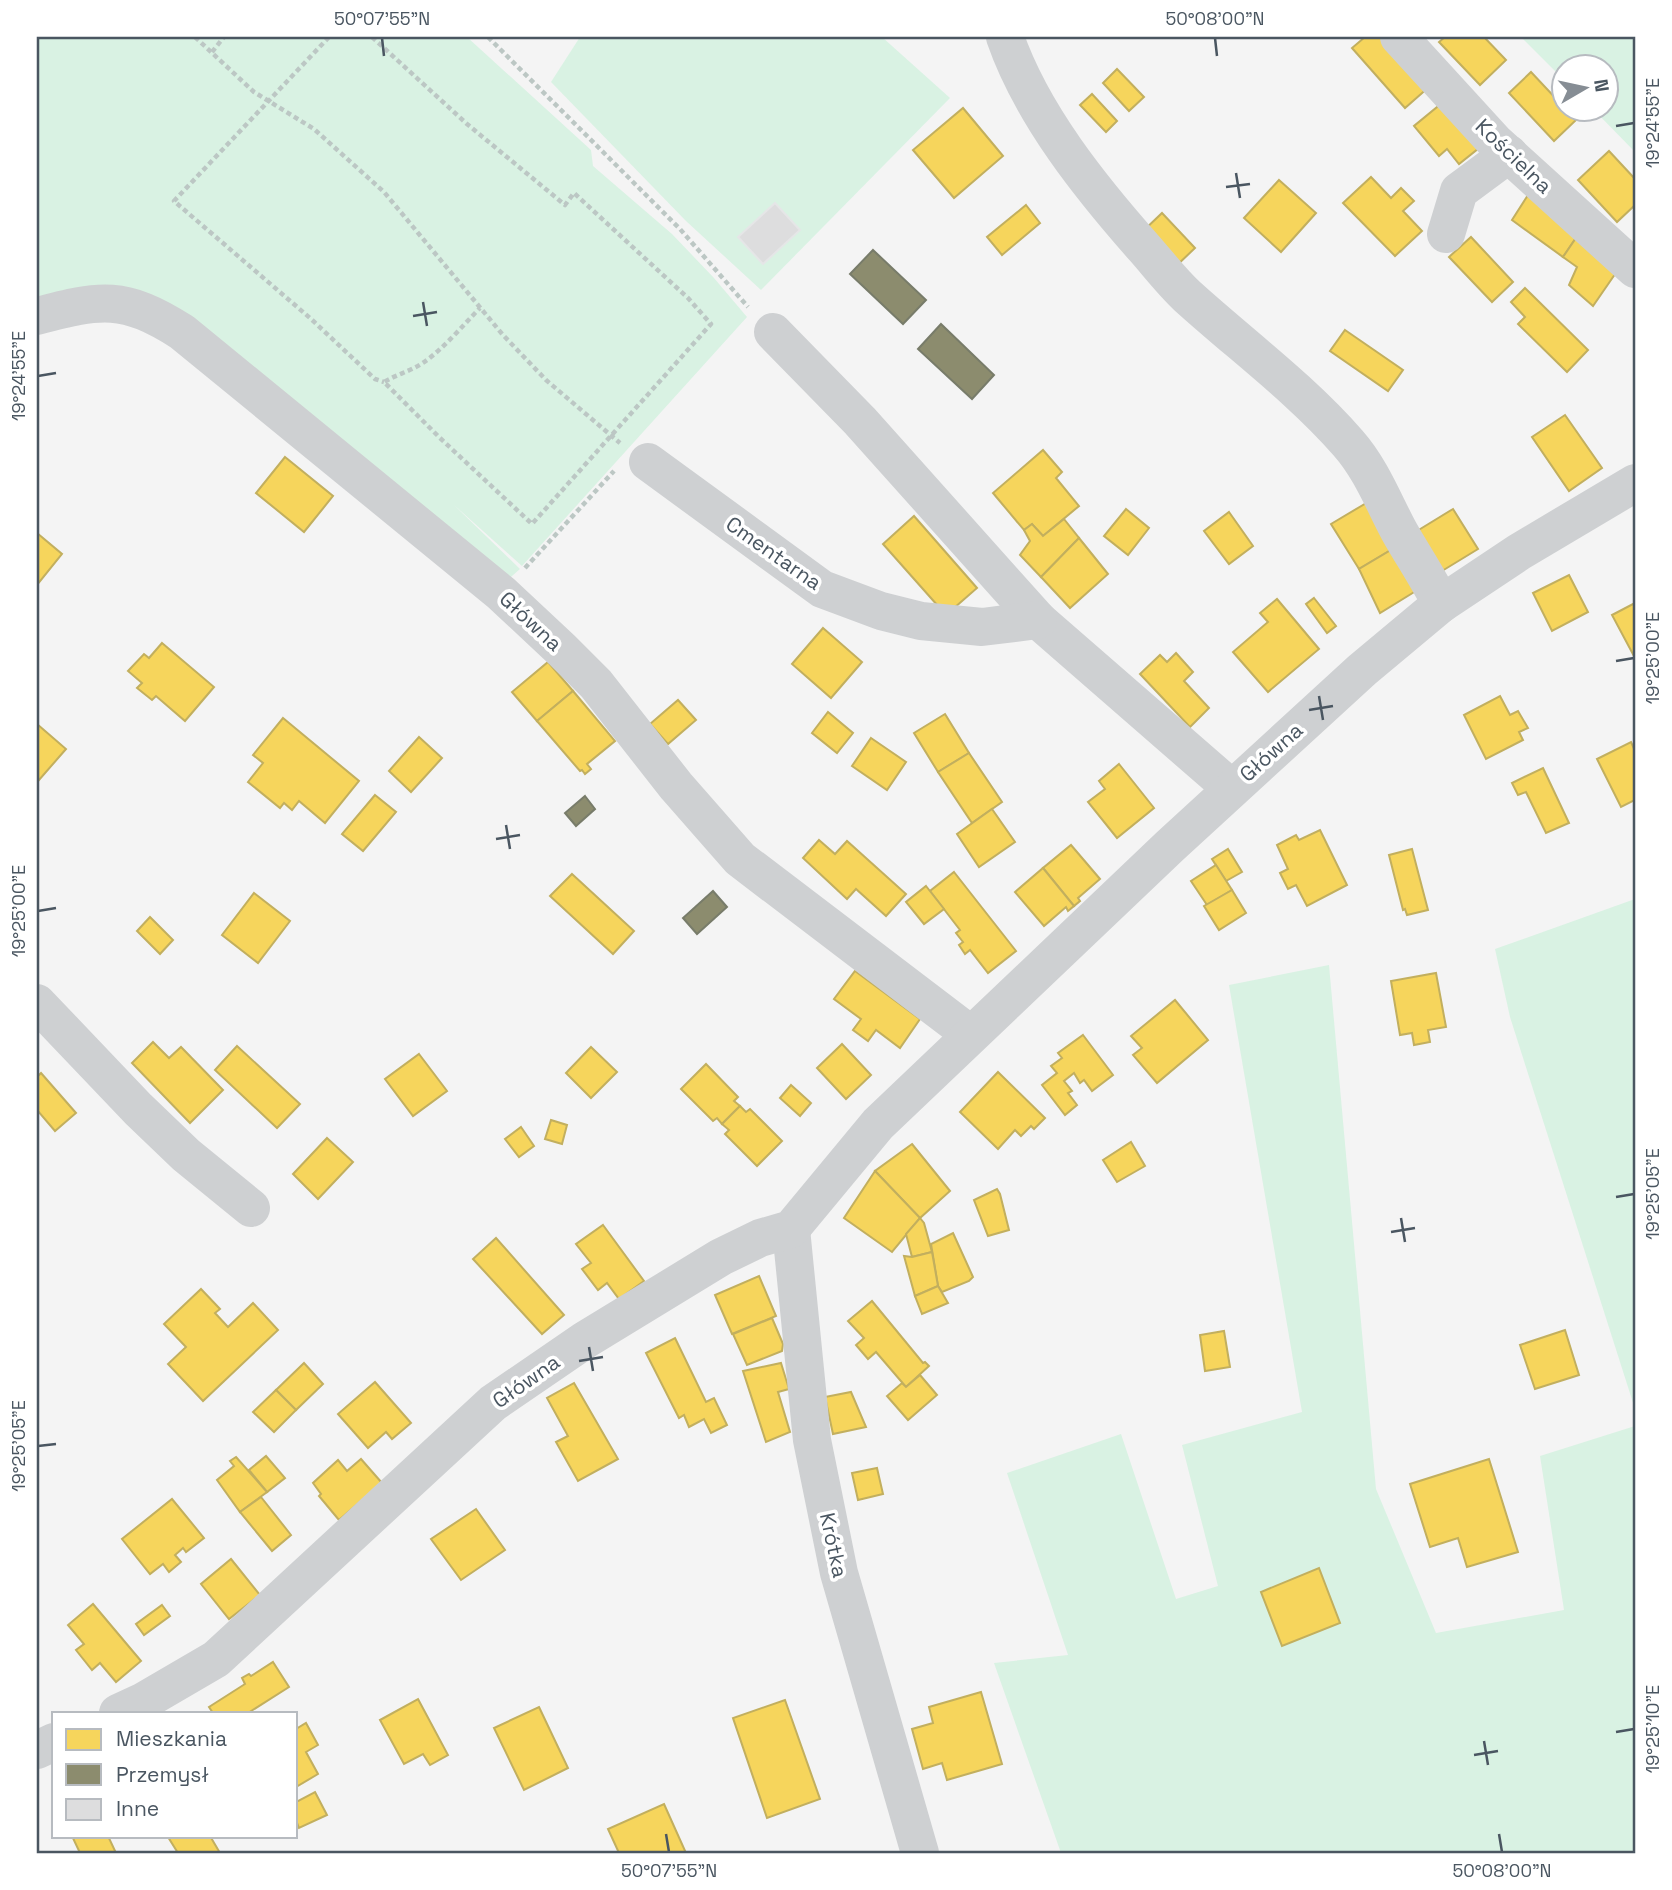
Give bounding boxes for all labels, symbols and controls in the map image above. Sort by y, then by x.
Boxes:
text: 50°07'55"N [334,7,430,30]
text: 50°08'00"N [1165,7,1265,30]
north arrow [1550,52,1620,122]
text: N [1588,77,1615,94]
text: 19°24'55"E [1641,78,1664,168]
street label: Kościelna [1470,113,1558,199]
text: 19°24'55"E [7,331,30,421]
street label: Cmentarna [721,510,827,596]
street label: Główna [494,585,568,657]
text: 19°25'00"E [1641,612,1664,704]
street label: Główna [1234,716,1308,788]
text: 19°25'00"E [7,865,30,957]
text: 19°25'05"E [1641,1148,1664,1240]
street label: Główna [487,1348,565,1414]
text: 19°25'05"E [7,1400,30,1492]
street label: Krótka [814,1510,854,1580]
text: 19°25'10"E [1641,1685,1664,1773]
legend [52,1712,298,1838]
text: Mieszkania [116,1725,227,1752]
text: Przemysł [116,1761,209,1788]
text: Inne [116,1795,159,1822]
text: 50°07'55"N [621,1859,717,1882]
text: 50°08'00"N [1452,1859,1552,1882]

